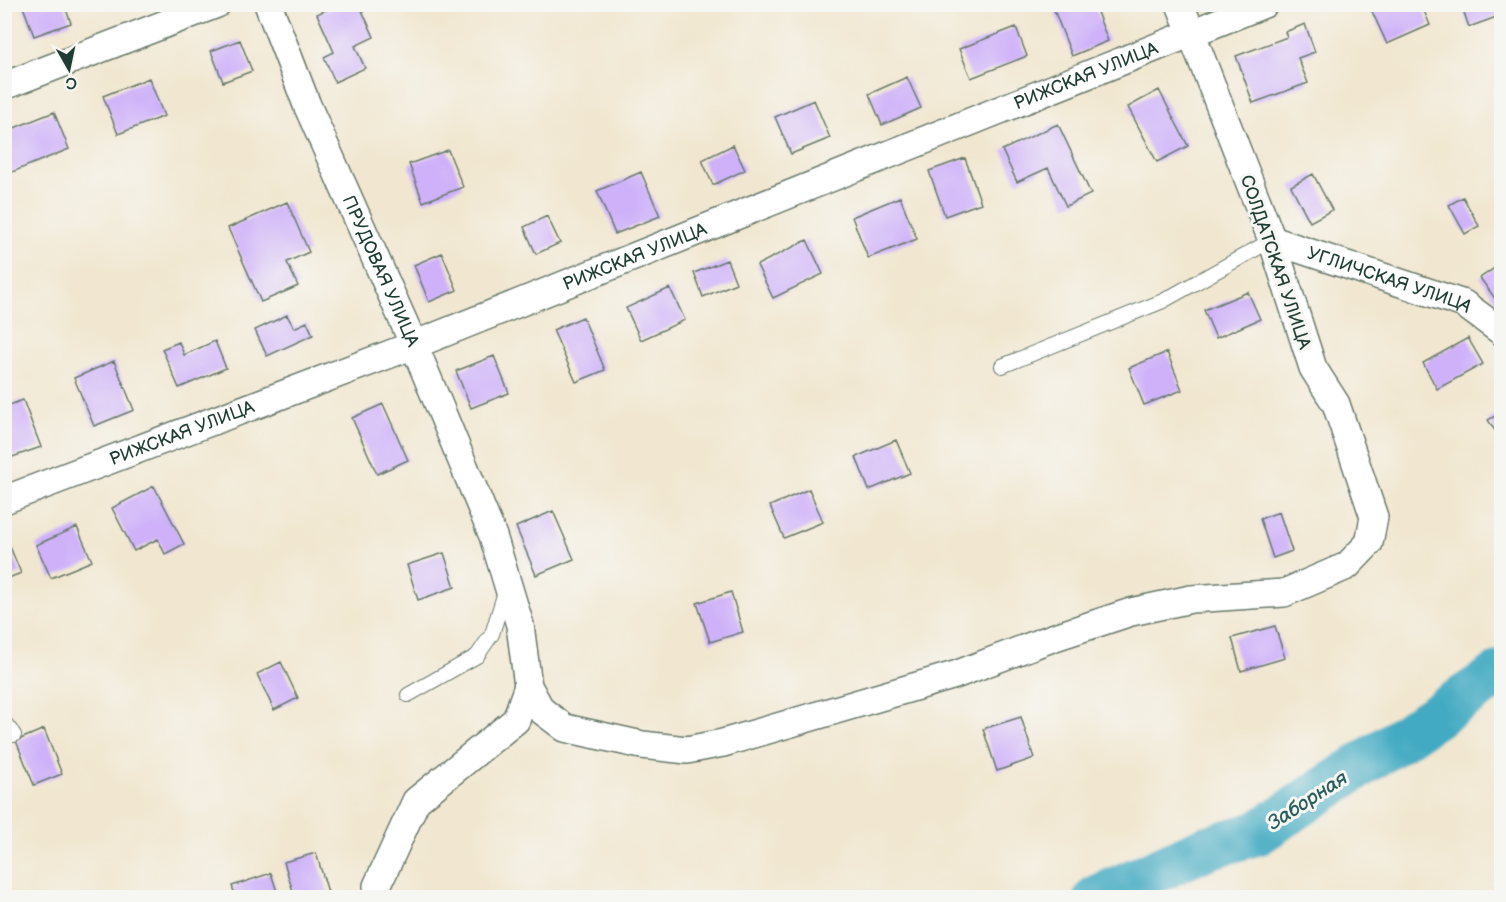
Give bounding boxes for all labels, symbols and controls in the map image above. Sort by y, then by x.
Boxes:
street label: РИЖСКАЯ УЛИЦА [1011,38,1161,114]
north arrow [39,39,99,99]
text: С [64,72,78,93]
street label: СОЛДАТСКАЯ УЛИЦА [1236,172,1315,352]
street label: ПРУДОВАЯ УЛИЦА [338,192,423,350]
street label: РИЖСКАЯ УЛИЦА [560,219,710,295]
street label: УГЛИЧСКАЯ УЛИЦА [1305,243,1476,317]
street label: РИЖСКАЯ УЛИЦА [106,396,257,470]
water label: Заборная [1263,766,1352,836]

